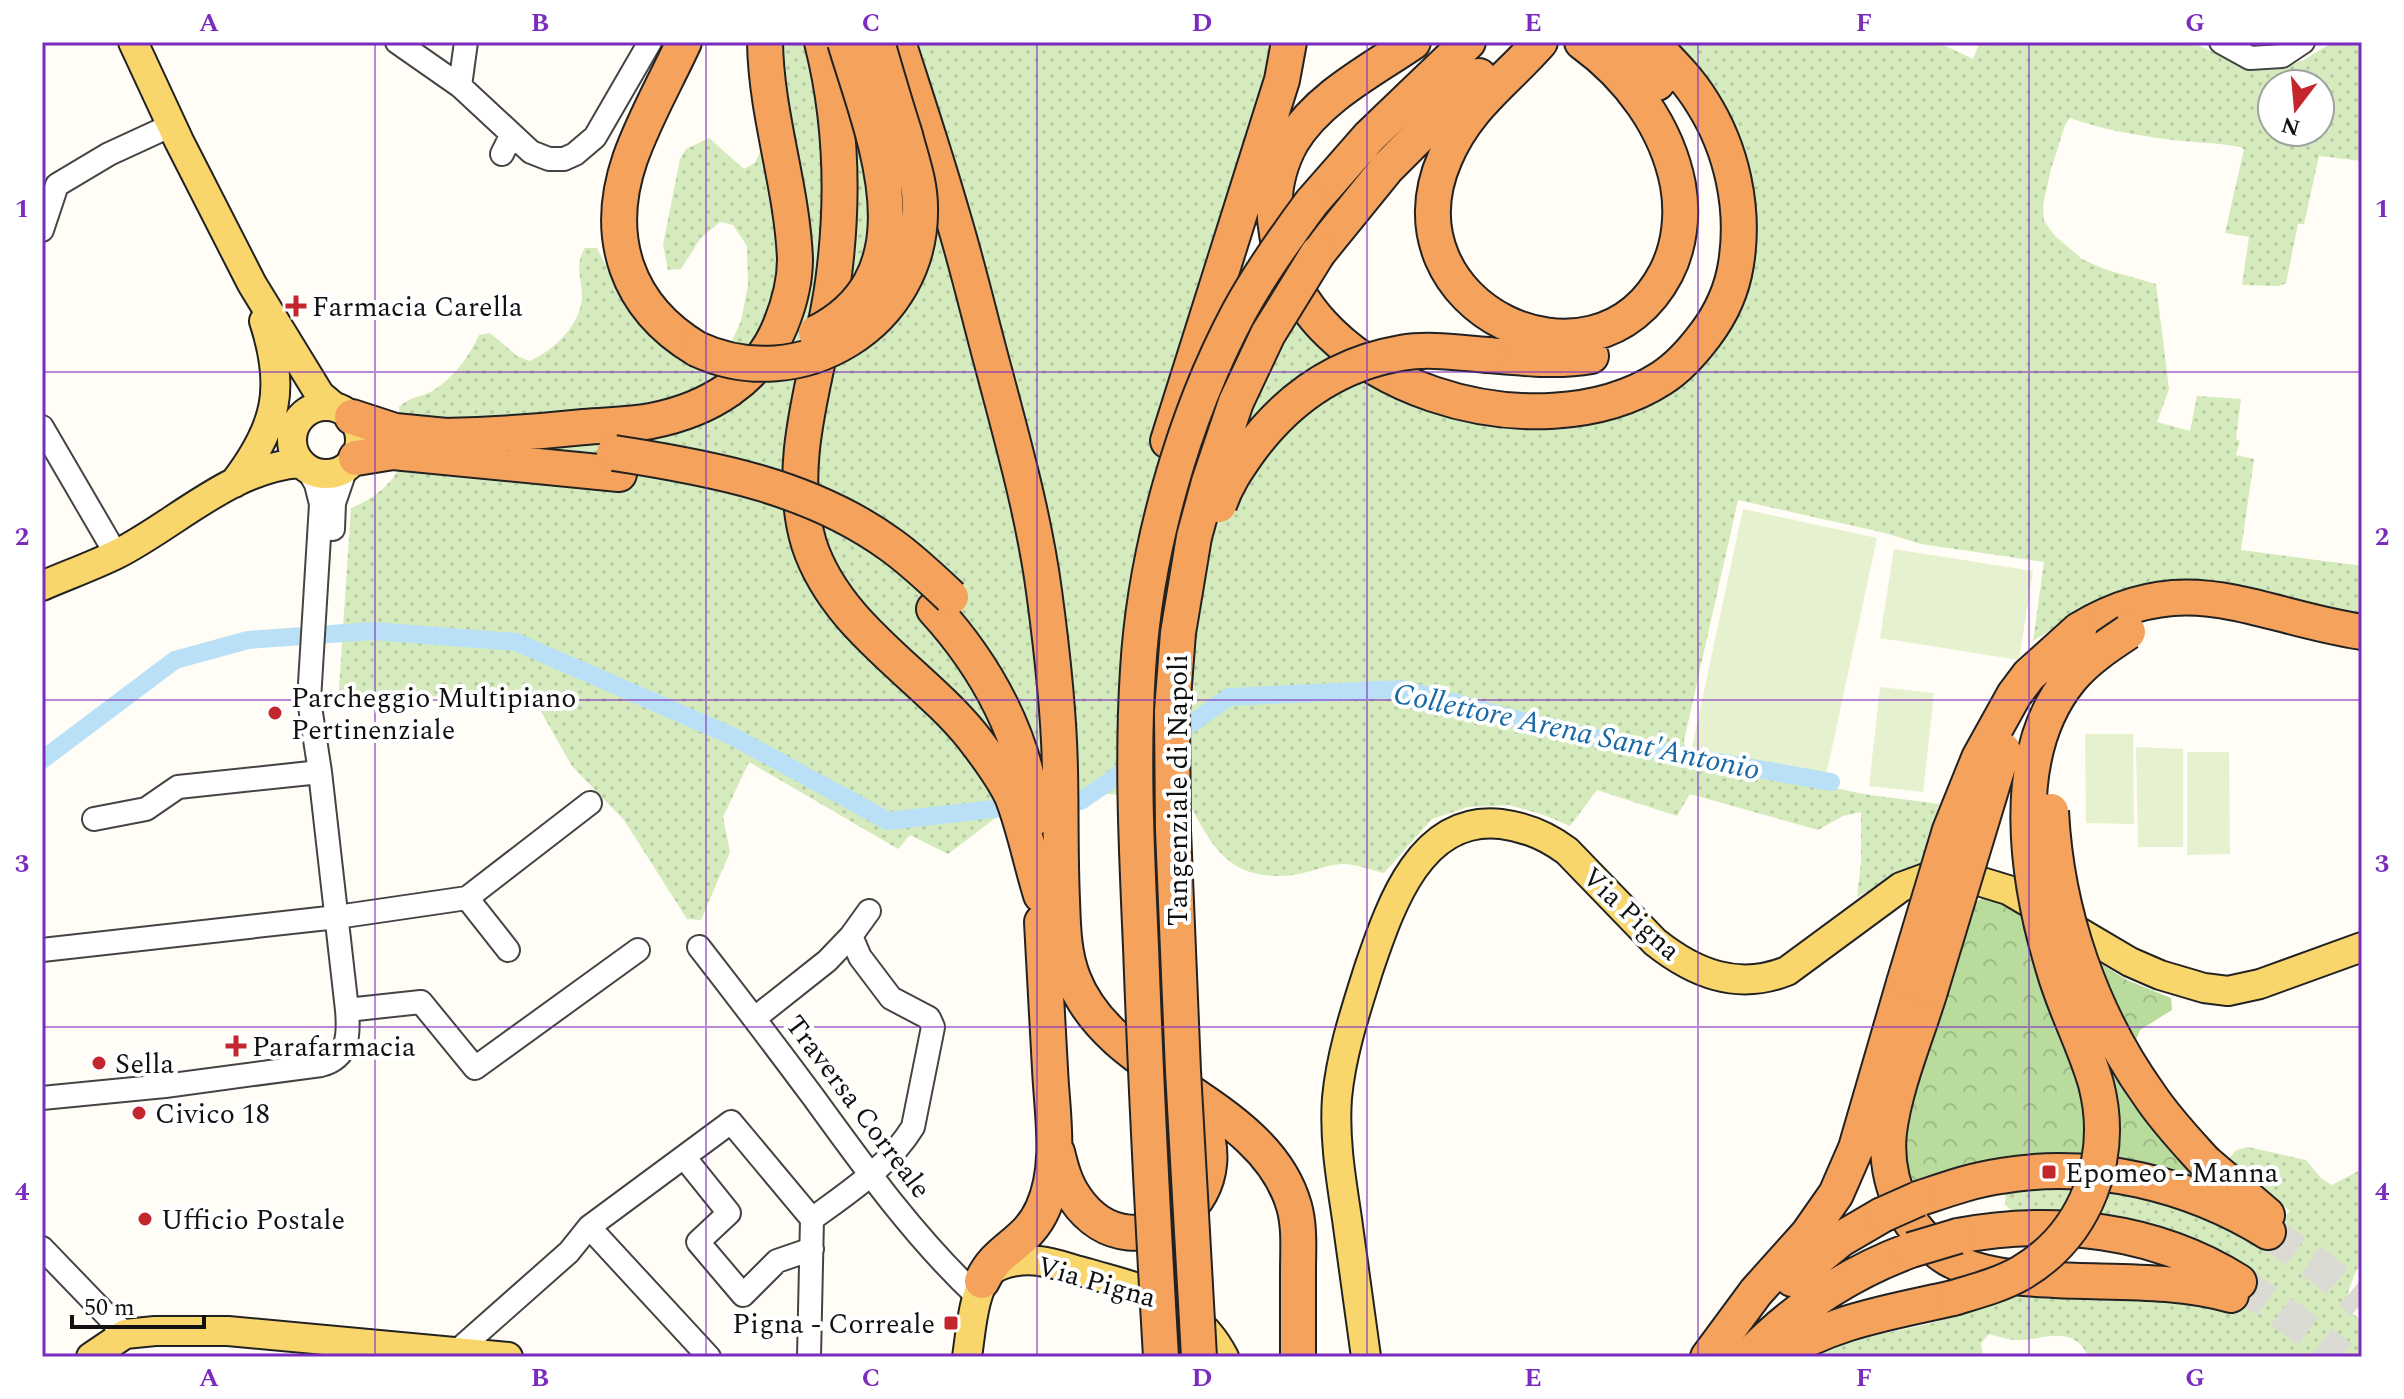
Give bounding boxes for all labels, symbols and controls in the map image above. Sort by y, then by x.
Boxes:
text: A [199,3,219,43]
text: B [531,3,549,43]
text: C [862,3,880,43]
text: D [1192,3,1212,43]
text: E [1524,3,1542,43]
text: F [1856,3,1872,43]
text: G [2185,3,2205,43]
north arrow [2256,68,2336,148]
text: N [2278,107,2304,144]
text: 1 [15,189,29,229]
text: 1 [2375,189,2389,229]
place label: Farmacia Carella [312,286,523,329]
marker: Farmacia Carella [287,297,305,315]
text: 2 [15,517,29,557]
text: 2 [2375,517,2389,557]
street label: Tangenziale di Napoli [1157,654,1200,926]
water label: Collettore Arena Sant'Antonio [1389,671,1764,793]
place label: Parcheggio Multipiano Pertinenziale [291,677,577,752]
marker: Parcheggio Multipiano Pertinenziale [266,704,284,722]
text: 3 [15,844,29,884]
text: 3 [2375,844,2389,884]
street label: Via Pigna [1572,857,1690,972]
street label: Traversa Correale [774,1006,941,1208]
place label: Parafarmacia [252,1026,416,1069]
marker: Parafarmacia [227,1037,245,1055]
place label: Sella [115,1043,174,1086]
marker: Sella [90,1054,108,1072]
place label: Civico 18 [155,1093,270,1136]
marker: Civico 18 [130,1104,148,1122]
place label: Epomeo - Manna [2065,1152,2279,1195]
marker: Epomeo - Manna [2040,1163,2058,1181]
text: 4 [15,1172,30,1212]
text: 4 [2375,1172,2390,1212]
place label: Ufficio Postale [161,1199,345,1242]
marker: Ufficio Postale [136,1210,154,1228]
street label: Via Pigna [1032,1245,1161,1320]
scale bar [72,1279,204,1329]
text: 50 m [84,1290,135,1326]
place label: Pigna - Correale [732,1303,935,1346]
marker: Pigna - Correale [942,1314,960,1332]
text: A [199,1358,219,1398]
text: B [531,1358,549,1398]
text: C [862,1358,880,1398]
text: D [1192,1358,1212,1398]
text: E [1524,1358,1542,1398]
text: F [1856,1358,1872,1398]
text: G [2185,1358,2205,1398]

